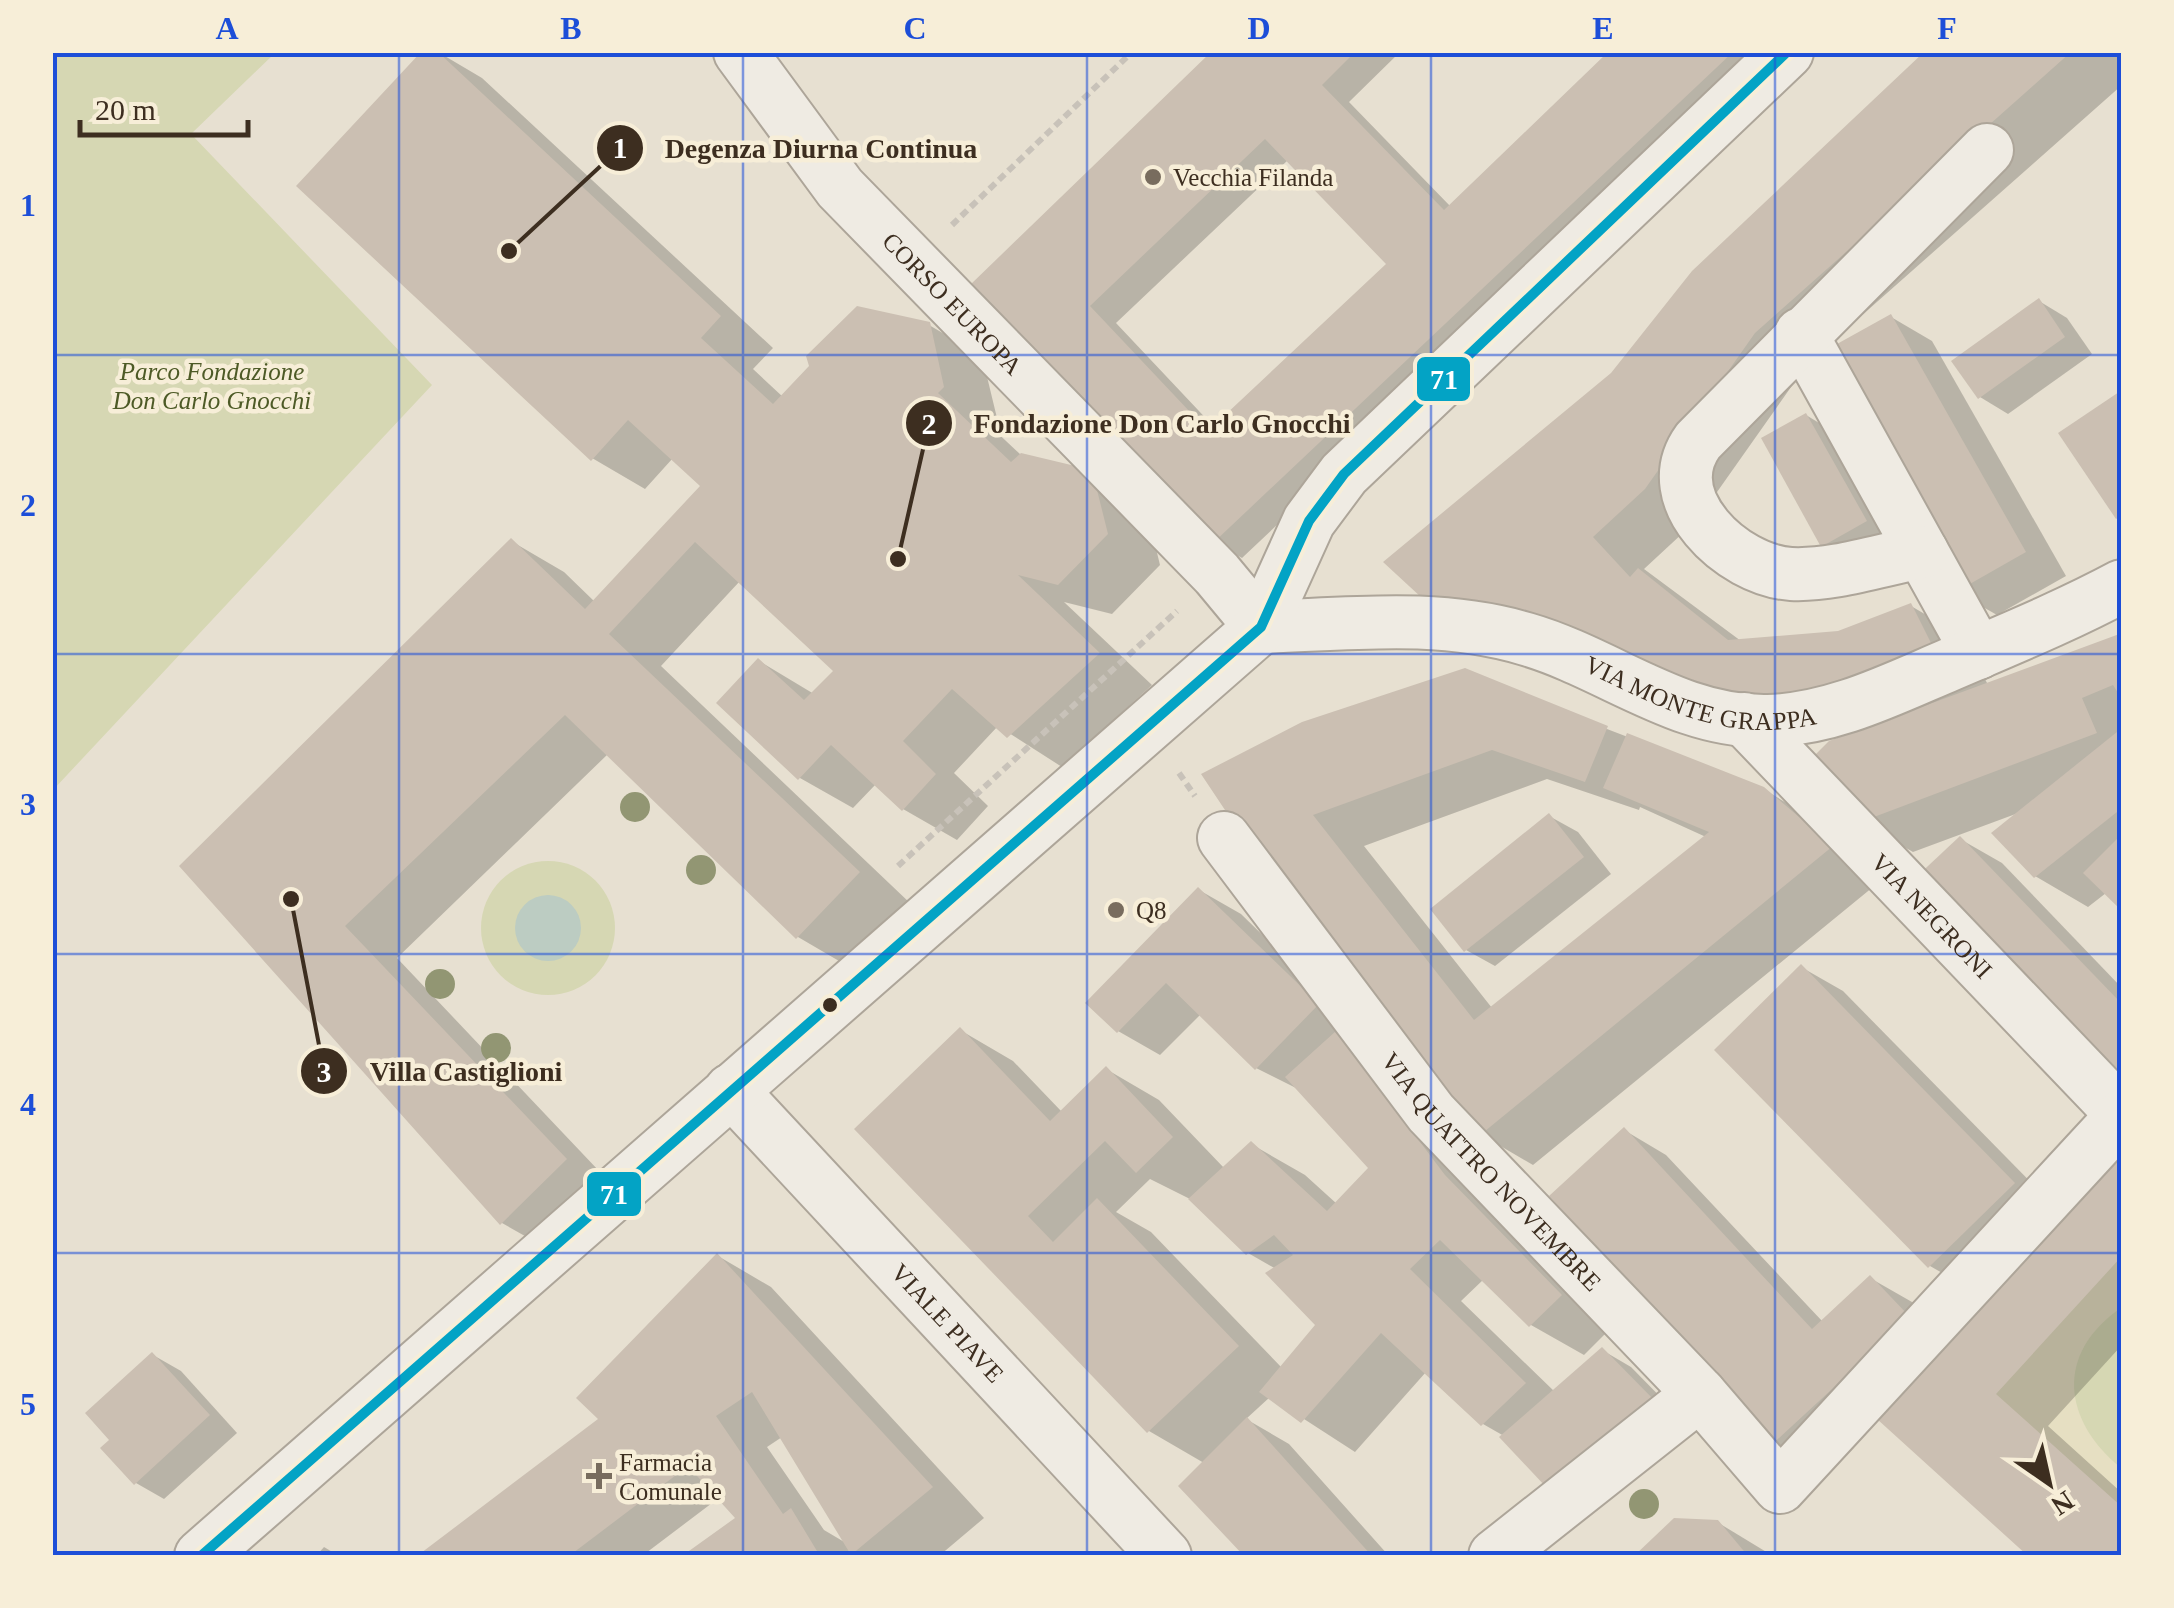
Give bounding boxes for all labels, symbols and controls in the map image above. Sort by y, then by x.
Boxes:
text: A [215,10,239,46]
text: B [560,10,582,46]
text: C [903,10,927,46]
text: D [1247,10,1271,46]
text: E [1592,10,1614,46]
text: F [1937,10,1957,46]
scale bar [80,75,248,137]
text: 20 m [95,93,156,126]
callout: Degenza Diurna Continua [595,119,997,177]
text: 1 [613,131,628,164]
text: Degenza Diurna Continua [665,133,977,164]
place label: Vecchia Filanda [1173,164,1333,191]
marker: Vecchia Filanda [1142,166,1164,188]
text: 1 [20,187,36,223]
street label: CORSO EUROPA [877,227,1027,380]
line badge: 71 [1415,355,1472,403]
park label: Parco Fondazione Don Carlo Gnocchi [112,358,311,414]
text: 71 [1430,364,1458,395]
callout: Fondazione Don Carlo Gnocchi [904,394,1371,452]
text: 2 [922,407,937,440]
text: Fondazione Don Carlo Gnocchi [973,408,1351,439]
text: 2 [20,487,36,523]
street label: VIA MONTE GRAPPA [1581,651,1818,735]
text: 3 [20,786,36,822]
street label: VIA NEGRONI [1866,848,1997,984]
place label: Q8 [1136,897,1167,924]
marker: Q8 [1105,899,1127,921]
unlabelled marker [820,995,840,1015]
callout: Villa Castiglioni [299,1042,582,1100]
street label: VIA QUATTRO NOVEMBRE [1376,1047,1606,1296]
text: 3 [317,1055,332,1088]
text: Villa Castiglioni [370,1056,563,1087]
text: 4 [20,1086,36,1122]
line badge: 71 [585,1170,643,1218]
text: 71 [600,1179,628,1210]
street label: VIALE PIAVE [886,1258,1009,1388]
text: 5 [20,1386,36,1422]
north arrow [1999,1433,2099,1533]
place label: Farmacia Comunale [619,1449,722,1505]
marker: Farmacia Comunale [588,1465,610,1487]
text: N [2046,1485,2080,1522]

